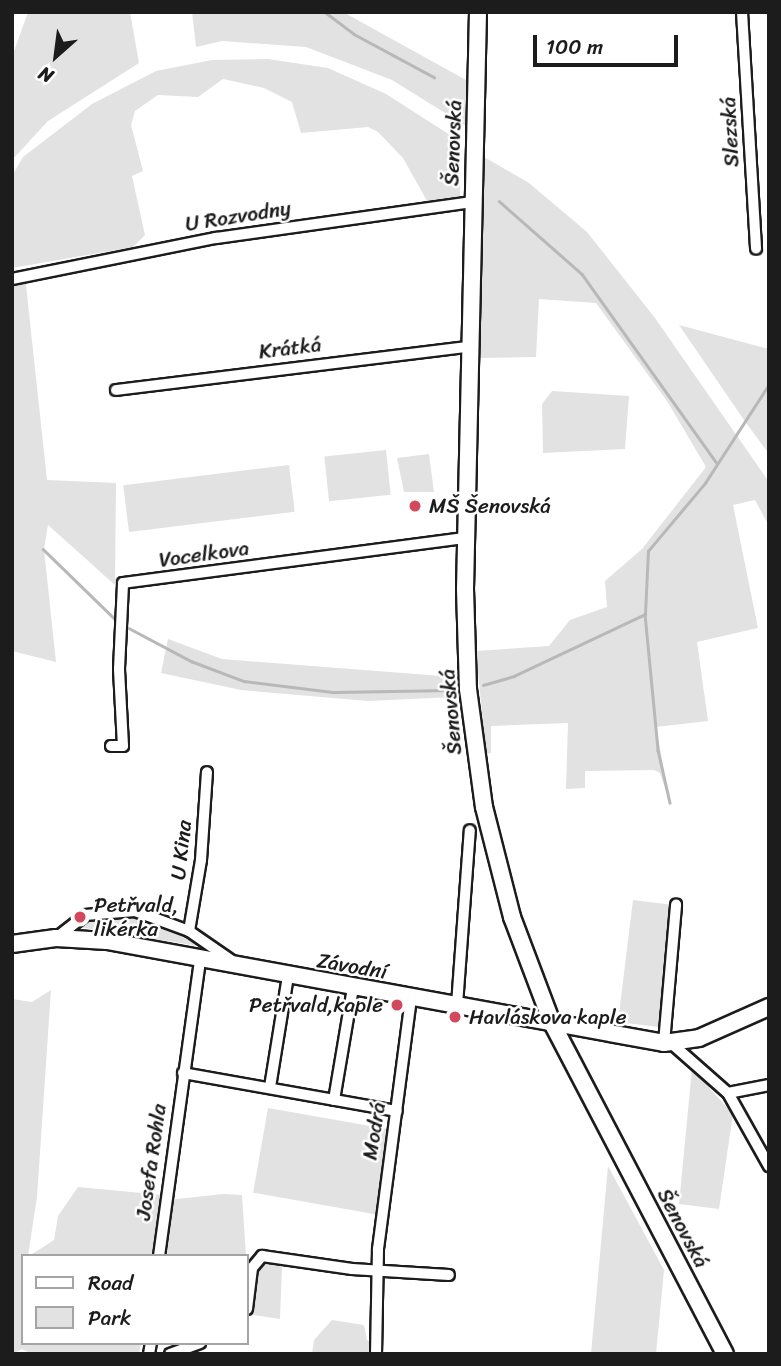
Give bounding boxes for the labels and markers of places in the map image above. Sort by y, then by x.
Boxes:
place label: MŠ Šenovská [429,493,551,519]
marker: MŠ Šenovská [407,498,423,514]
place label: Petřvald, likérka [94,892,178,942]
marker: Petřvald, likérka [72,909,88,925]
place label: Petřvald,kaple [249,992,383,1018]
marker: Petřvald,kaple [389,997,405,1013]
place label: Havláskova kaple [469,1004,626,1030]
marker: Havláskova kaple [447,1009,463,1025]

